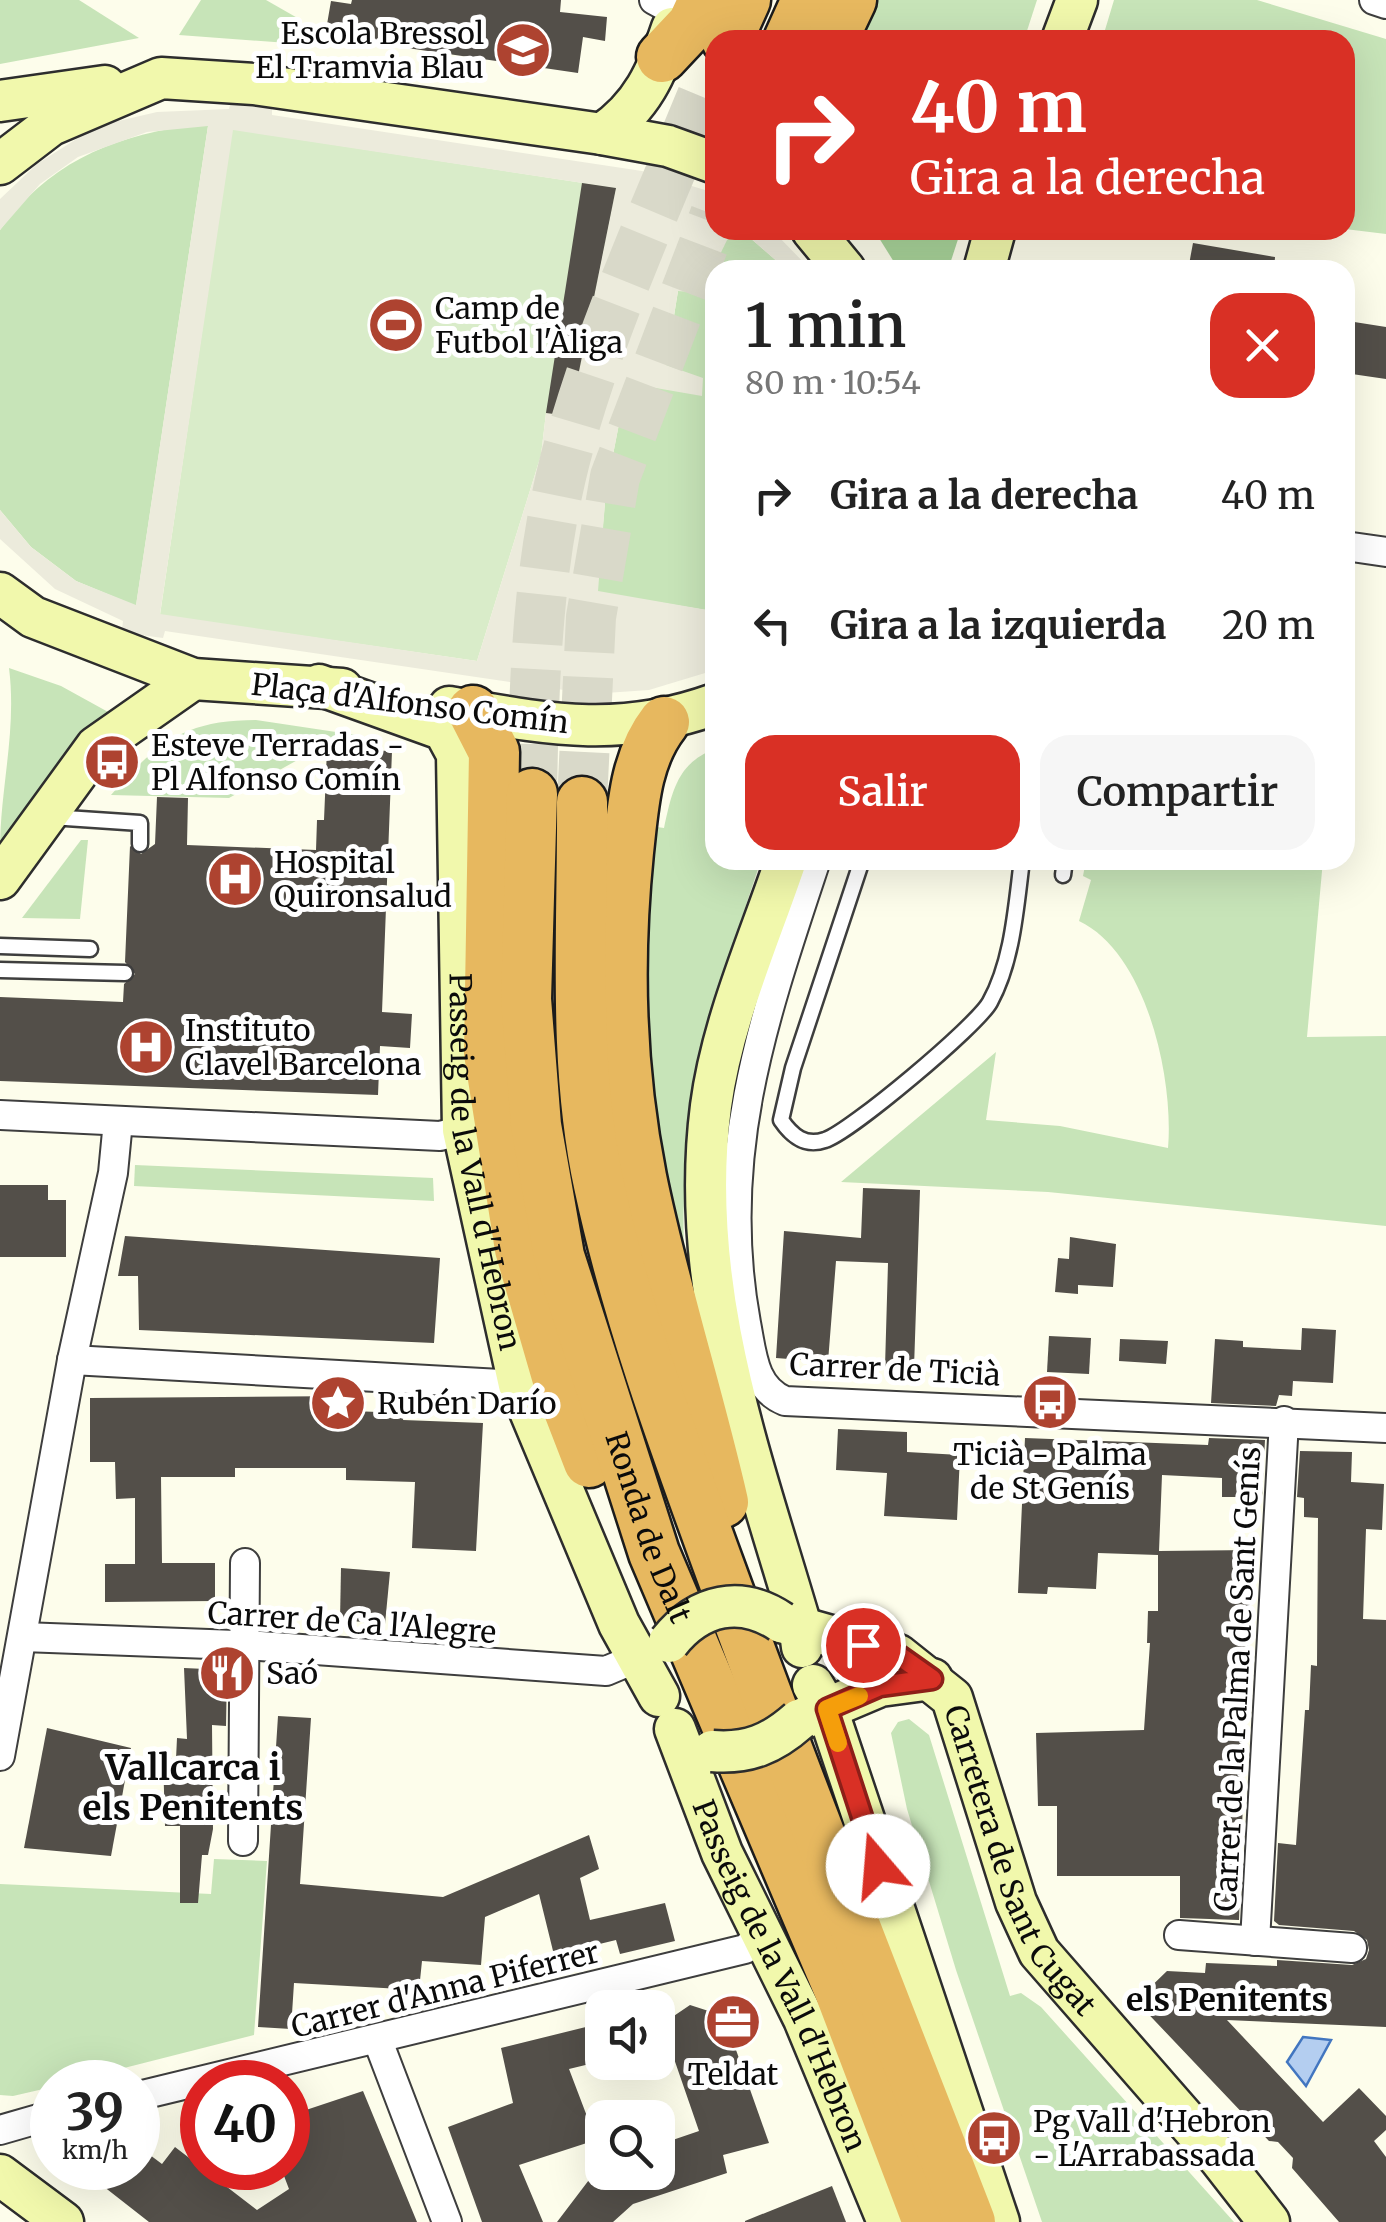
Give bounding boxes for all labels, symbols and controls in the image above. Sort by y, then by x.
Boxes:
place label: Escola Bressol El Tramvia Blau [255,14,484,86]
school or university icon: Escola Bressol El Tramvia Blau [493,20,553,80]
text: 40 m [910,63,1087,151]
icon: right [745,70,875,200]
text: Gira a la derecha [910,150,1265,206]
text: 1 min [745,288,906,363]
place label: Camp de Futbol l'Àliga [435,289,623,361]
button: close [1210,293,1315,398]
sports icon: Camp de Futbol l'Àliga [366,295,426,355]
text: 80 m · 10:54 [745,363,921,403]
icon: right [745,468,800,523]
text: Gira a la derecha [830,472,1138,519]
text: 40 m [1221,472,1315,519]
icon: left [745,598,800,653]
text: Gira a la izquierda [830,602,1166,649]
text: 20 m [1222,602,1315,649]
street label: Plaça d'Alfonso Comín [249,665,571,741]
place label: Esteve Terradas - Pl Alfonso Comín [151,726,404,798]
bus stop icon: Esteve Terradas - Pl Alfonso Comín [82,732,142,792]
button: Salir [745,735,1020,850]
button: Compartir [1040,735,1315,850]
place label: Hospital Quironsalud [274,843,452,915]
hospital icon: Hospital Quironsalud [205,849,265,909]
street label: Passeig de la Vall d'Hebron [441,973,530,1354]
place label: Instituto Clavel Barcelona [185,1011,421,1083]
hospital icon: Instituto Clavel Barcelona [116,1017,176,1077]
street label: Carrer de Ticià [789,1345,1001,1393]
bus stop icon: Ticià - Palma de St Genís [1020,1372,1080,1432]
place icon: Rubén Darío [308,1373,368,1433]
place label: Rubén Darío [377,1384,556,1422]
street label: Ronda de Dalt [597,1427,700,1629]
place label: Ticià - Palma de St Genís [953,1435,1147,1507]
street label: Carrer de la Palma de Sant Genís [1206,1445,1268,1913]
street label: Carrer de Ca l'Alegre [206,1593,498,1651]
pin [821,1603,906,1688]
icon: arrive [836,1618,891,1673]
restaurant icon: Saó [197,1643,257,1703]
place label: Saó [266,1654,318,1692]
street label: Carretera de Sant Cugat [936,1700,1105,2023]
district label: Vallcarca i els Penitents [83,1746,303,1830]
street label: Passeig de la Vall d'Hebron [685,1794,876,2157]
position arrow [826,1814,930,1918]
street label: Carrer d'Anna Piferrer [287,1932,603,2046]
district label: els Penitents [1126,1980,1328,2020]
map controls [585,1990,675,2190]
button: sound [585,1990,675,2080]
office icon: Teldat [703,1992,763,2052]
place label: Teldat [688,2055,779,2093]
speed limit sign: 40 [180,2060,310,2190]
text: 39 [66,2081,124,2144]
button: search [585,2100,675,2190]
place label: Pg Vall d'Hebron - L'Arrabassada [1033,2102,1271,2174]
bus stop icon: Pg Vall d'Hebron - L'Arrabassada [964,2108,1024,2168]
text: km/h [62,2134,128,2166]

